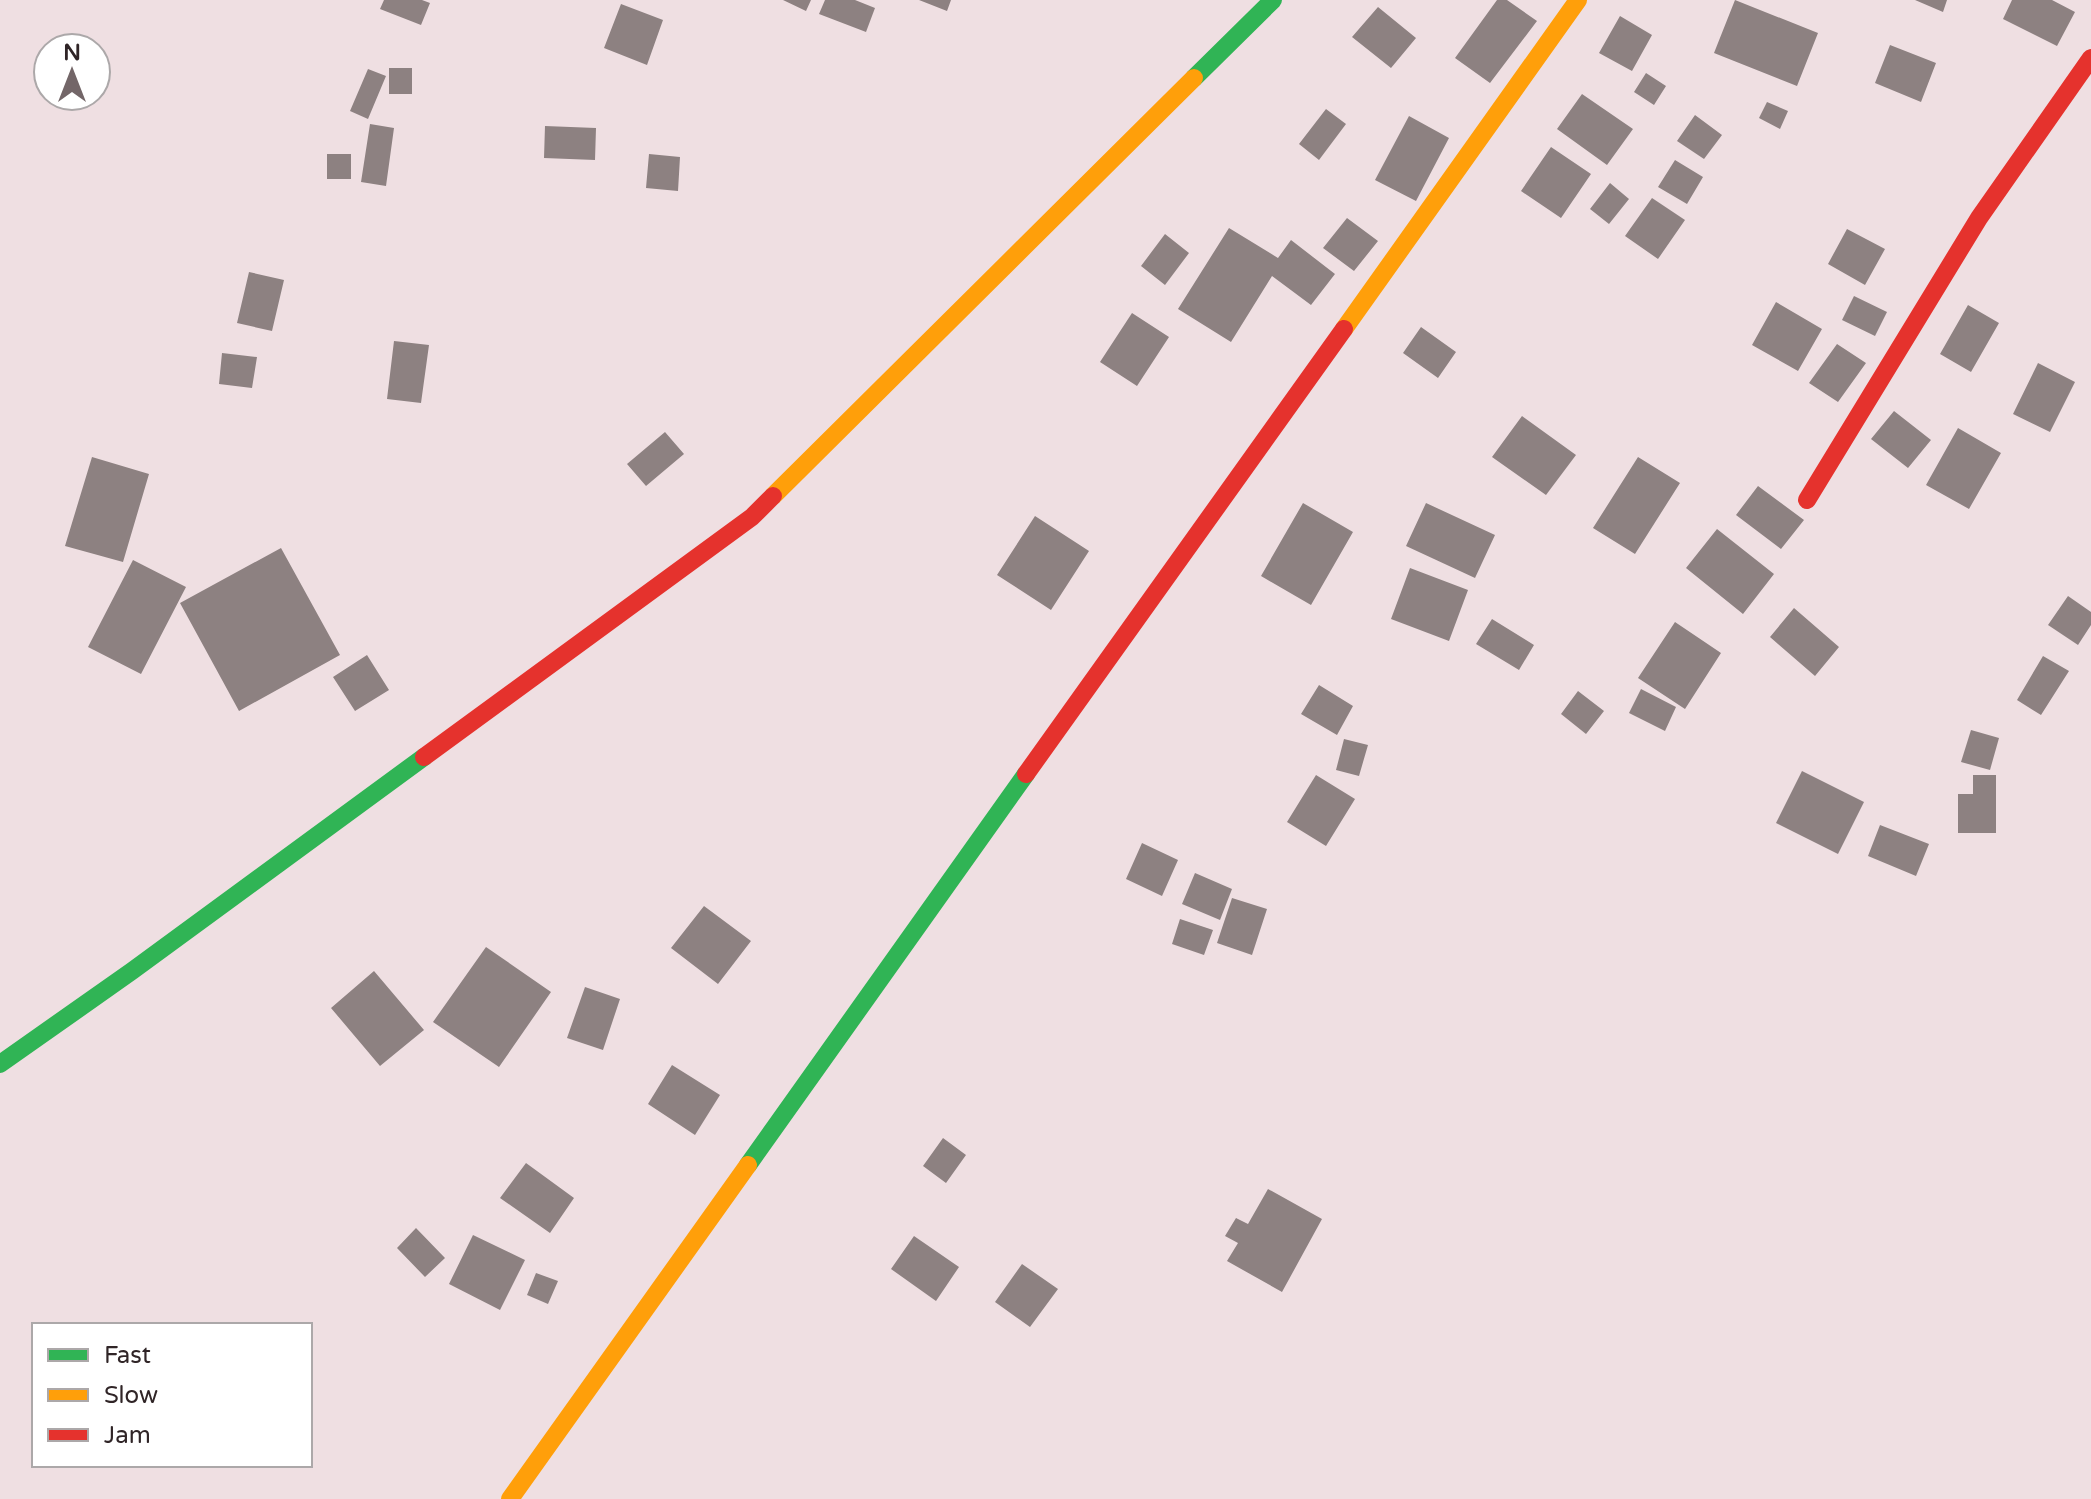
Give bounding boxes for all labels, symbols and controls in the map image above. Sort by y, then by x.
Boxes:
north arrow [32,32,112,112]
text: N [63,40,81,66]
legend [32,1323,312,1467]
text: Fast [104,1341,151,1370]
text: Slow [104,1381,158,1410]
text: Jam [104,1421,151,1450]

